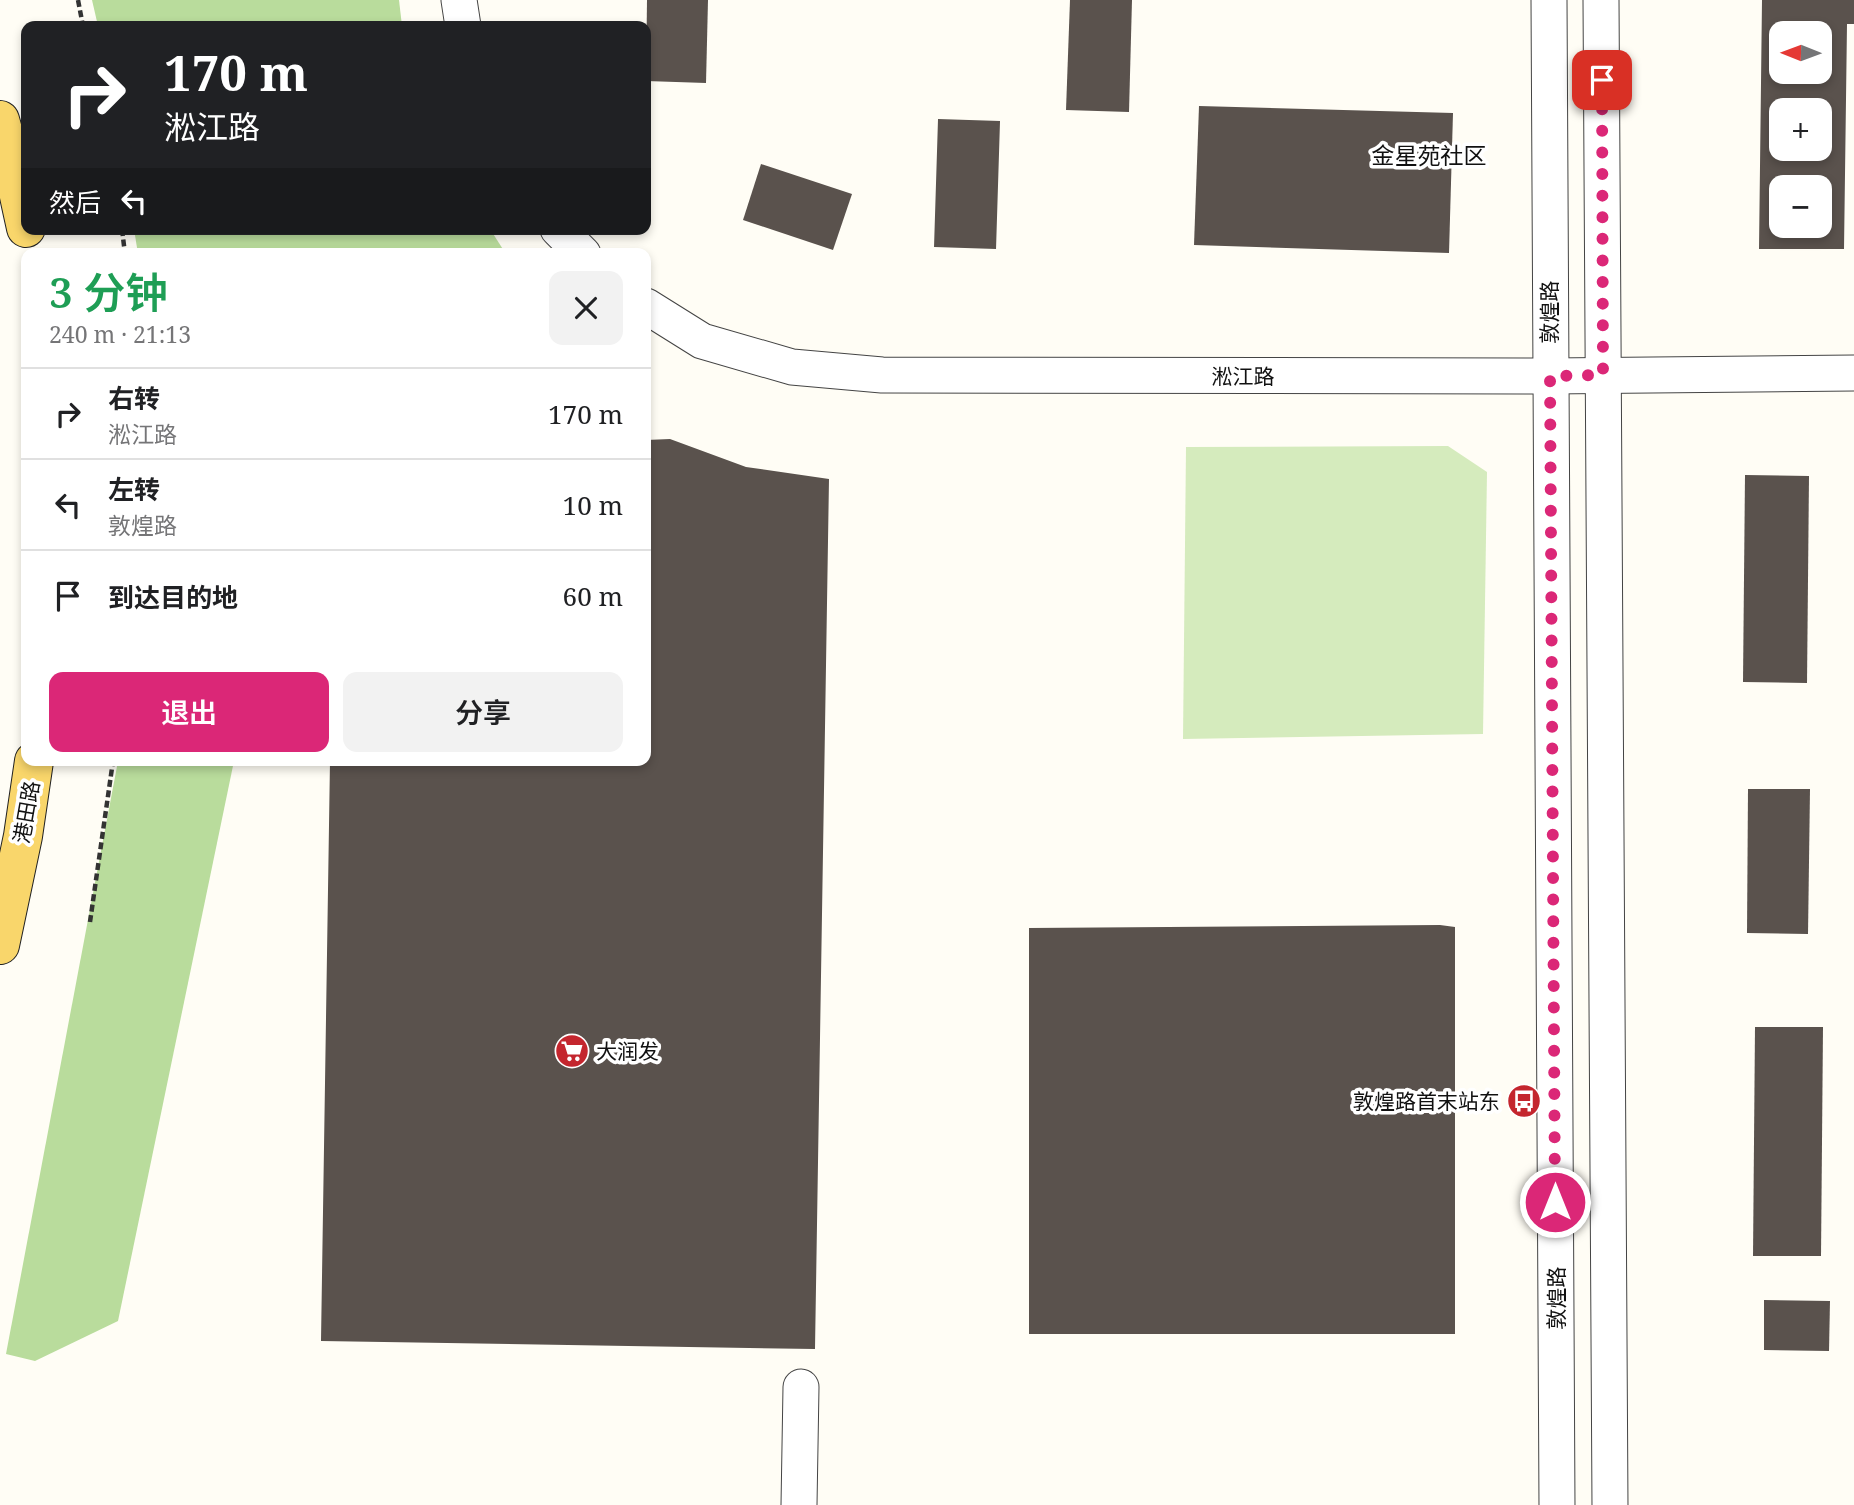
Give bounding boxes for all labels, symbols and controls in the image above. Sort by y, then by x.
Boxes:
north arrow [1769,21,1832,84]
map controls [1769,21,1832,238]
text: 170 m [164,39,308,105]
icon: right [49,49,140,140]
pin [1572,50,1632,110]
icon: arrive [1583,61,1621,99]
button: + [1769,98,1832,161]
text: 淞江路 [164,105,260,148]
district label: 金星苑社区 [1372,139,1487,171]
button: − [1769,175,1832,238]
icon: left [115,182,153,220]
text: 然后 [49,184,101,220]
text: 3 分钟 [49,263,168,320]
button: close [549,271,623,345]
street label: 敦煌路 [1535,281,1563,344]
text: 240 m · 21:13 [49,318,191,350]
street label: 淞江路 [1212,362,1275,390]
text: 右转 [108,380,160,416]
icon: right [49,395,87,433]
text: 170 m [548,396,623,432]
text: 淞江路 [108,418,177,450]
text: 左转 [108,471,160,507]
icon: left [49,486,87,524]
text: 10 m [563,487,623,523]
text: 敦煌路 [108,509,177,541]
icon: arrive [49,577,87,615]
text: 60 m [563,578,623,614]
text: 到达目的地 [108,579,238,615]
button: 退出 [49,672,329,752]
button: 分享 [343,672,623,752]
street label: 港田路 [7,779,45,845]
supermarket icon: 大润发 [553,1032,591,1070]
place label: 大润发 [596,1037,659,1065]
bus stop icon: 敦煌路首末站东 [1505,1082,1543,1120]
place label: 敦煌路首末站东 [1353,1087,1500,1115]
position arrow [1518,1165,1592,1239]
street label: 敦煌路 [1542,1267,1570,1330]

